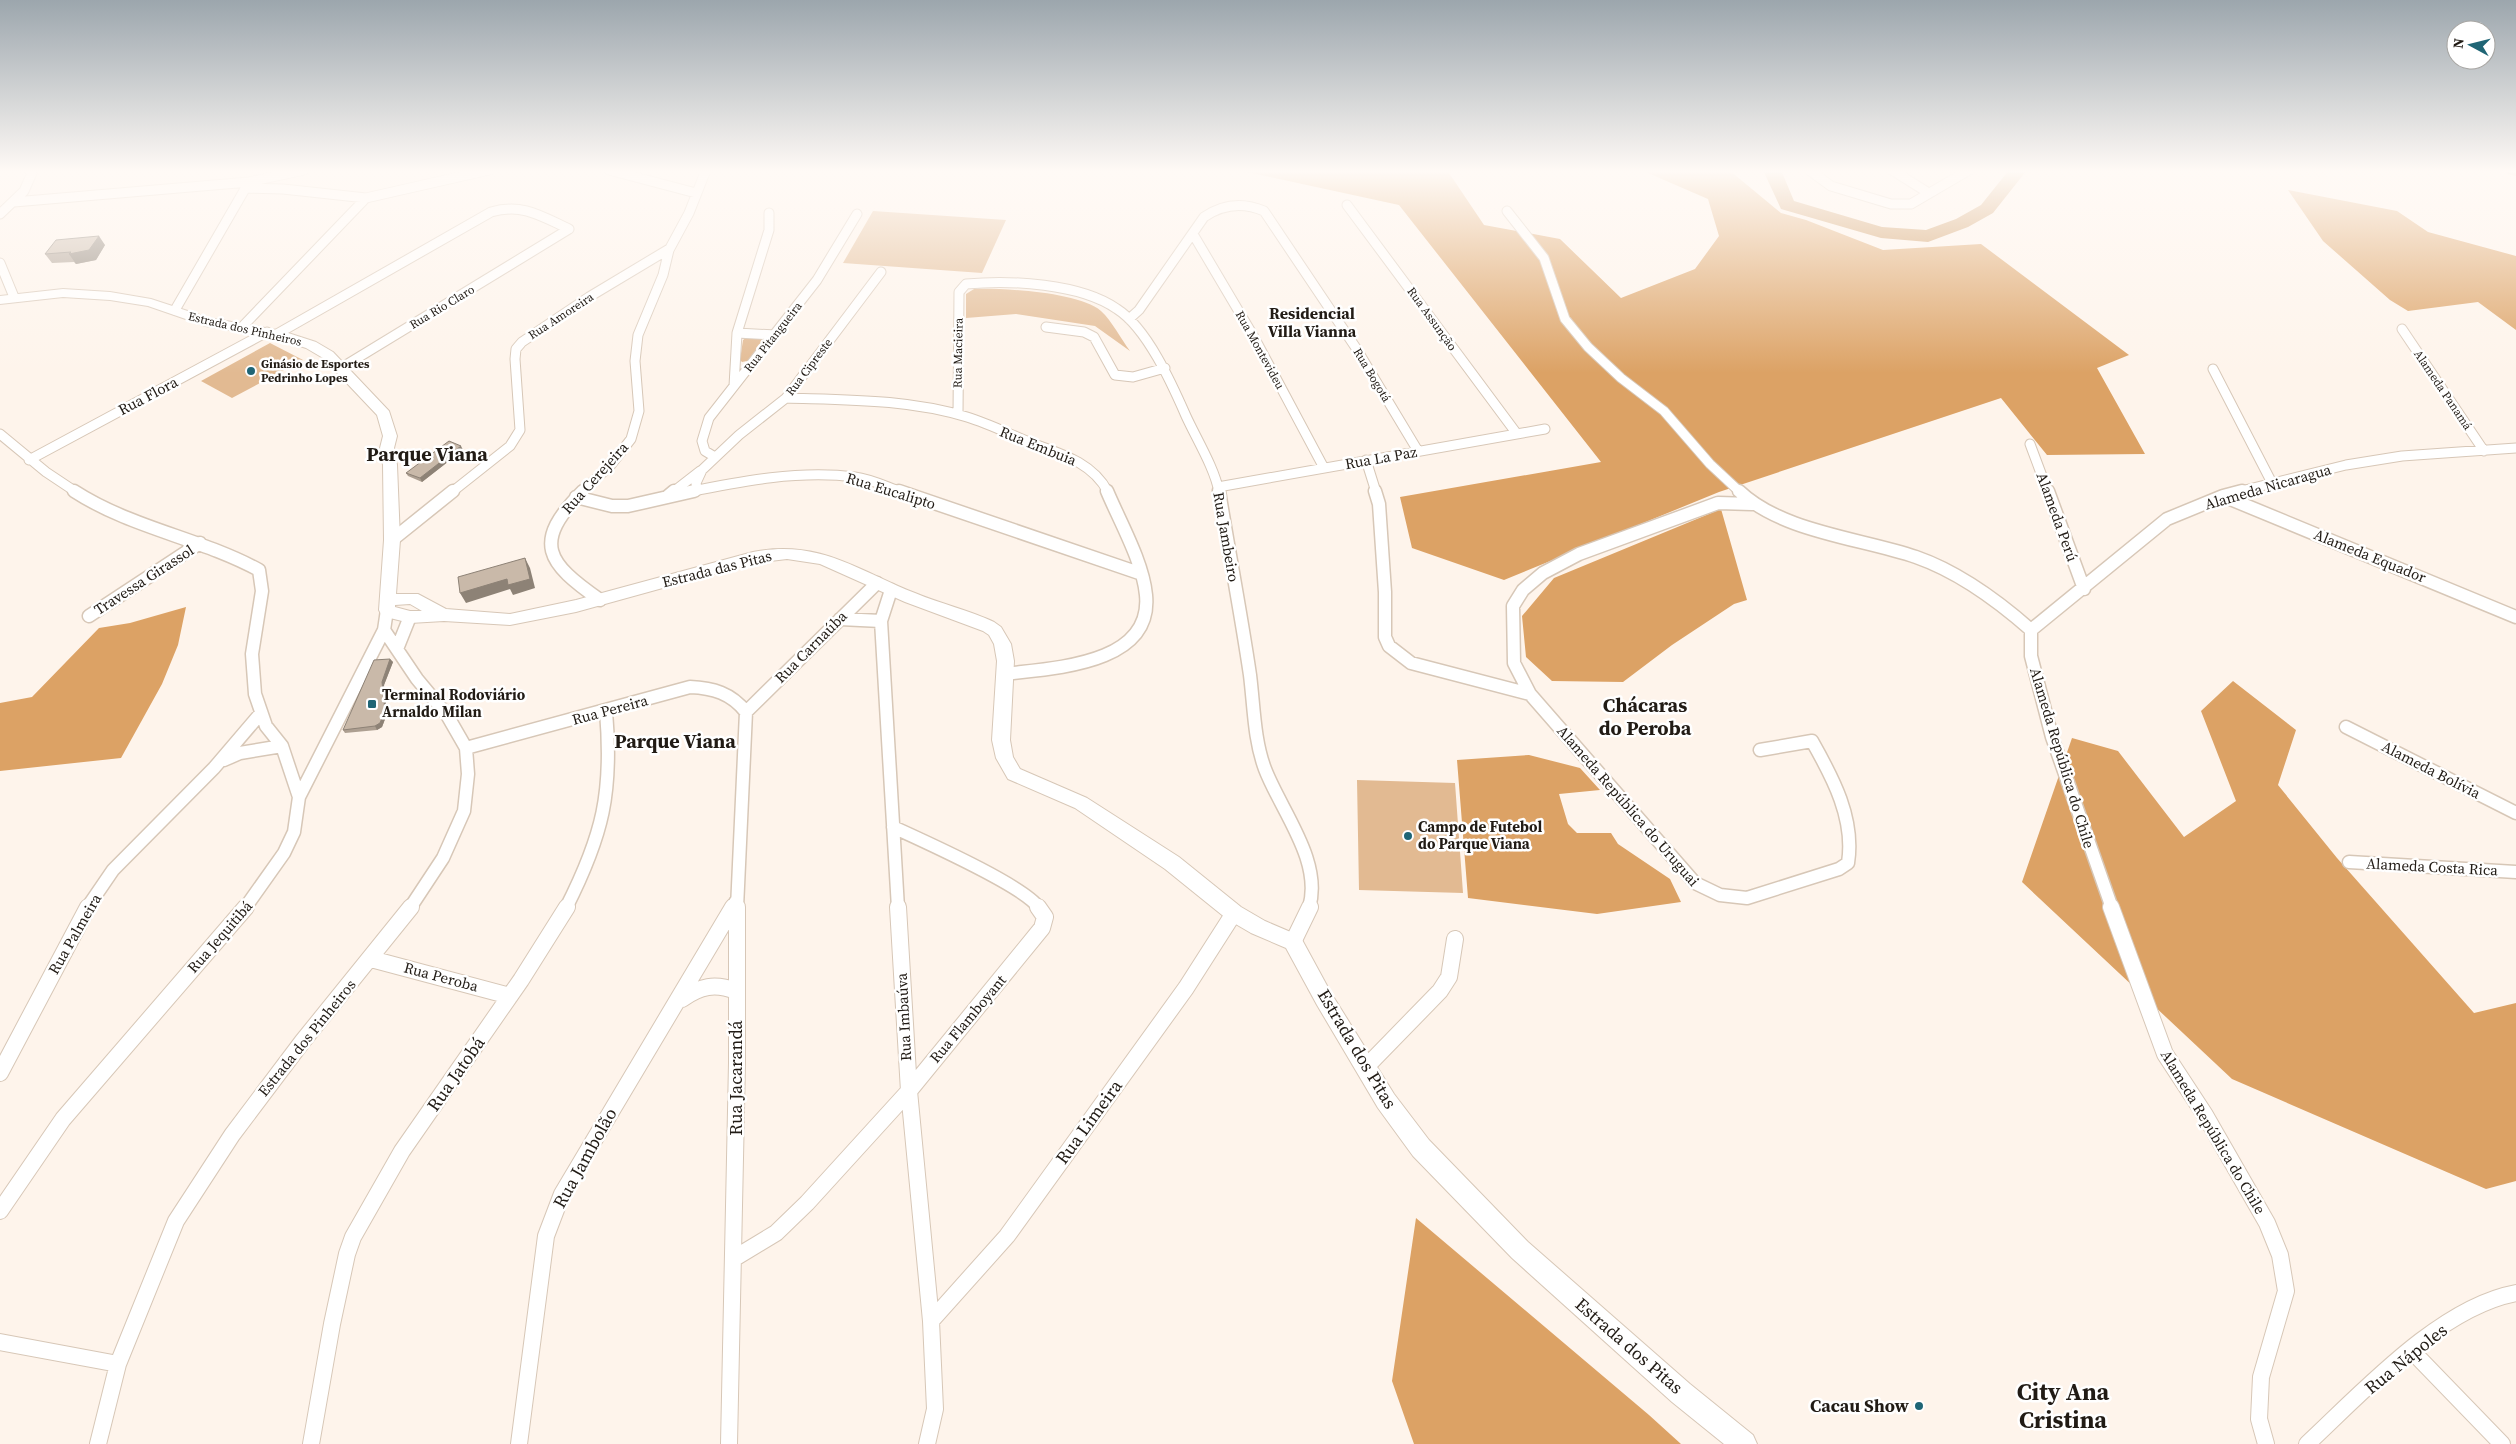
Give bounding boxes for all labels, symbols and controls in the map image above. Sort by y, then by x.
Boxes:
north arrow [2446,20,2496,70]
text: N [2448,37,2469,50]
street label: Rua Rio Claro [407,281,478,333]
street label: Rua Assunção [1404,284,1461,354]
street label: Rua Amoreira [525,288,597,343]
street label: Rua Pitangueira [740,298,806,376]
district label: Residencial Villa Vianna [1268,302,1357,342]
street label: Estrada dos Pinheiros [187,308,303,350]
street label: Rua Montevideu [1232,308,1288,392]
street label: Rua Macieira [949,317,967,388]
street label: Rua Cipreste [782,335,836,399]
street label: Rua Bogotá [1350,345,1395,406]
street label: Alameda Panamá [2410,347,2476,434]
place label: Ginásio de Esportes Pedrinho Lopes [261,356,370,386]
marker: Ginásio de Esportes Pedrinho Lopes [245,365,257,377]
street label: Rua Flora [114,371,182,420]
street label: Rua Embuia [997,421,1080,471]
street label: Rua Cerejeira [557,437,633,518]
district label: Parque Viana [366,440,488,468]
street label: Rua La Paz [1343,441,1419,474]
street label: Alameda Nicaragua [2202,458,2334,515]
street label: Rua Eucalipto [844,467,938,514]
street label: Alameda Perú [2032,469,2083,565]
street label: Rua Jambeiro [1208,490,1245,584]
street label: Alameda Equador [2311,523,2430,588]
street label: Travessa Girassol [90,539,198,620]
street label: Estrada das Pitas [660,545,774,592]
street label: Rua Carnaúba [770,606,852,688]
street label: Alameda República do Chile [2025,665,2100,851]
place label: Terminal Rodoviário Arnaldo Milan [382,684,526,722]
street label: Rua Pereira [570,689,651,730]
district label: Chácaras do Peroba [1599,691,1692,742]
marker: Terminal Rodoviário Arnaldo Milan [366,698,378,710]
street label: Alameda República do Uruguai [1553,721,1704,891]
district label: Parque Viana [614,727,736,755]
street label: Alameda Bolívia [2378,736,2485,804]
place label: Campo de Futebol do Parque Viana [1418,816,1542,854]
marker: Campo de Futebol do Parque Viana [1402,830,1414,842]
street label: Alameda Costa Rica [2366,853,2499,880]
street label: Rua Palmeira [43,889,106,978]
street label: Rua Jequitibá [182,896,257,977]
street label: Rua Peroba [402,957,481,997]
street label: Rua Flamboyant [924,970,1011,1067]
street label: Rua Imbaúva [891,972,916,1062]
street label: Estrada dos Pinheiros [253,975,360,1101]
street label: Estrada dos Pitas [1312,984,1403,1113]
street label: Rua Jacarandá [723,1020,748,1136]
street label: Rua Jatobá [421,1031,491,1116]
street label: Alameda República do Chile [2156,1046,2271,1218]
street label: Rua Limeira [1049,1074,1128,1169]
street label: Rua Jambolão [547,1103,623,1212]
street label: Estrada dos Pitas [1570,1292,1689,1400]
street label: Rua Nápoles [2359,1317,2452,1400]
district label: City Ana Cristina [2017,1375,2110,1436]
place label: Cacau Show [1810,1393,1910,1418]
marker: Cacau Show [1913,1400,1925,1412]

